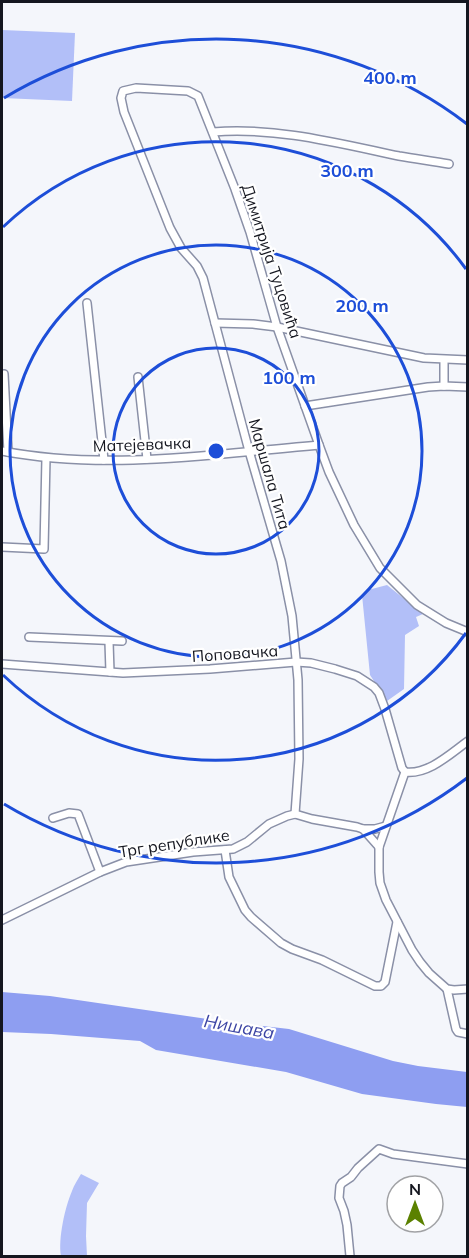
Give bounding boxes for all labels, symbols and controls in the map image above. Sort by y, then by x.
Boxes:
text: 400 m [363,66,417,89]
text: 300 m [320,159,374,182]
street label: Димитрија Туцовића [238,181,306,341]
text: 200 m [335,294,389,317]
text: 100 m [262,366,316,389]
street label: Маршала Тита [245,416,295,532]
street label: Матејевачка [92,432,192,456]
centre of rings [206,441,226,461]
street label: Поповачка [191,640,279,666]
street label: Трг републике [117,824,231,862]
water label: Нишава [202,1009,276,1044]
north arrow [385,1174,445,1234]
text: N [409,1179,421,1199]

